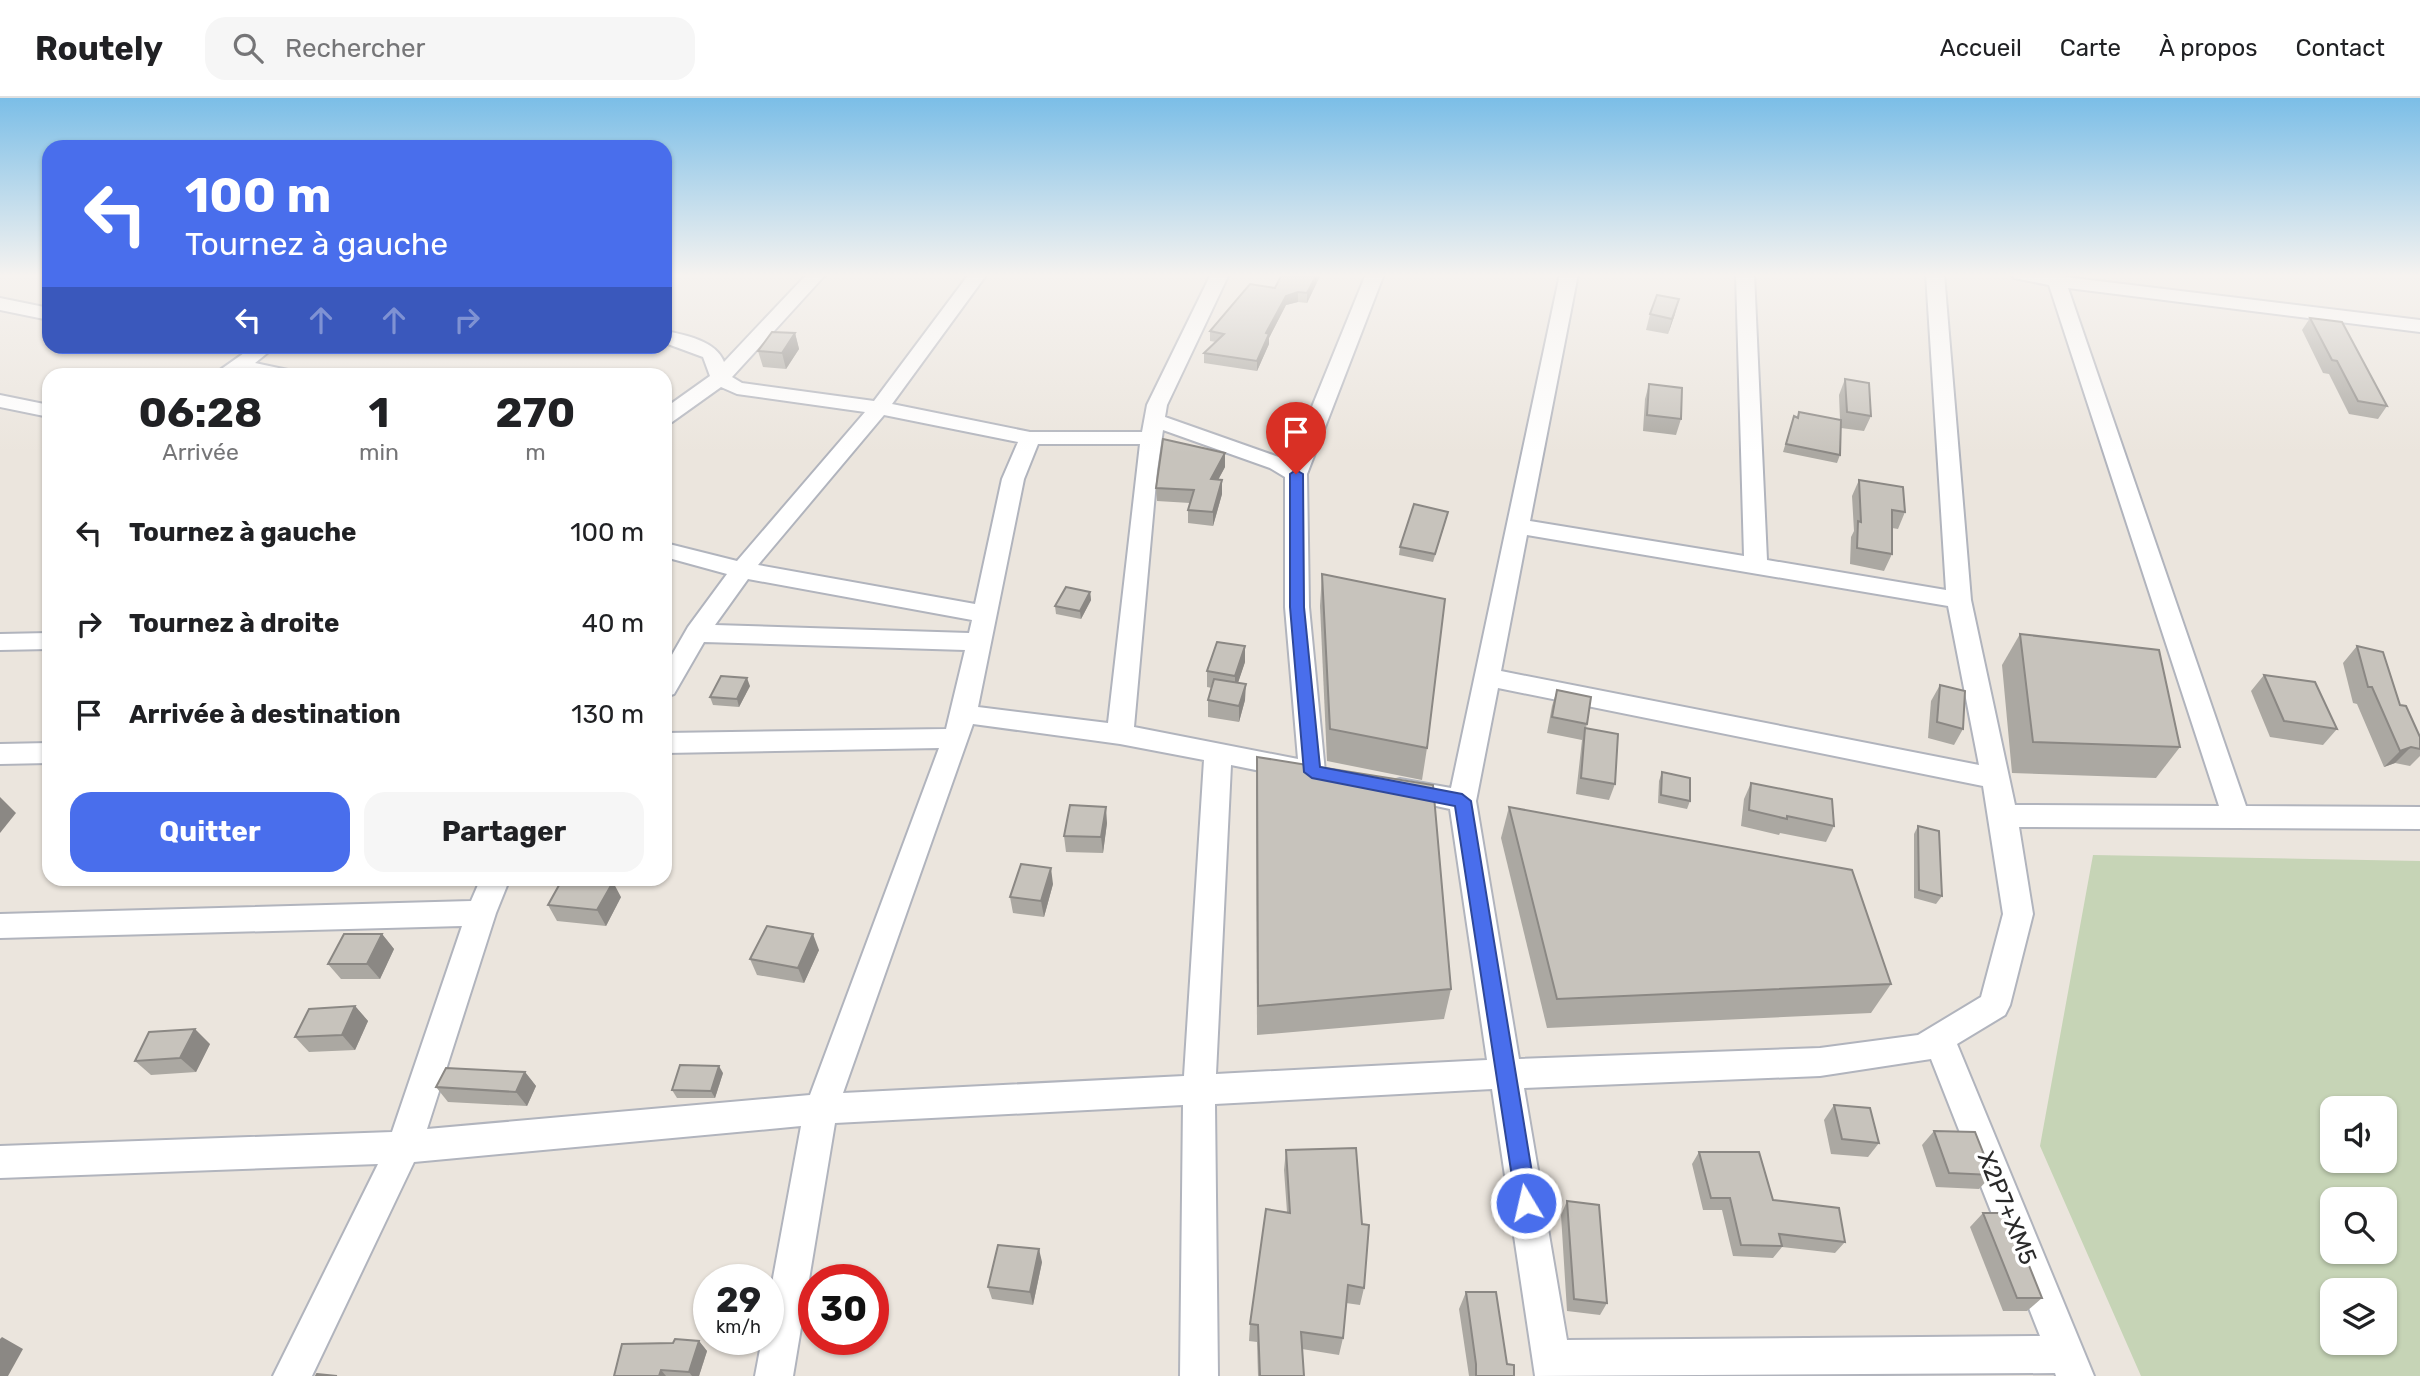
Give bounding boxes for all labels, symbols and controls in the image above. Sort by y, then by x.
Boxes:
search box [205,17,695,80]
text: Routely [35,29,163,68]
icon: search [229,29,267,67]
text: Rechercher [285,33,426,64]
text: Accueil [1940,34,2022,62]
text: Carte [2060,34,2121,62]
text: À propos [2159,34,2258,62]
text: Contact [2296,34,2385,62]
text: 100 m [185,166,331,224]
icon: left [70,168,161,259]
text: Tournez à gauche [185,225,448,263]
icon: left [229,301,267,339]
icon: ahead [302,301,340,339]
icon: ahead [375,301,413,339]
icon: right [448,301,486,339]
text: 06:28 [139,388,262,438]
text: 1 [369,388,389,438]
text: 270 [496,388,575,438]
pin [1266,402,1326,474]
icon: arrive [1277,413,1315,451]
text: Arrivée [162,438,239,466]
text: min [359,438,399,466]
text: m [525,438,546,466]
icon: left [70,514,108,552]
text: Tournez à gauche [129,517,357,548]
text: 100 m [570,517,644,548]
icon: right [70,605,108,643]
text: Tournez à droite [129,608,339,639]
text: 40 m [582,608,644,639]
icon: arrive [70,696,108,734]
text: Arrivée à destination [129,699,401,730]
text: 130 m [571,699,644,730]
button: Quitter [70,792,350,872]
button: Partager [364,792,644,872]
map controls [2320,1096,2397,1355]
button: sound [2320,1096,2397,1173]
street label: X2P7+XM5 [1972,1147,2042,1269]
position arrow [1489,1166,1563,1240]
button: search [2320,1187,2397,1264]
speed limit sign: 30 [798,1264,889,1355]
button: layers [2320,1278,2397,1355]
text: 29 [716,1279,761,1321]
text: km/h [716,1316,761,1338]

